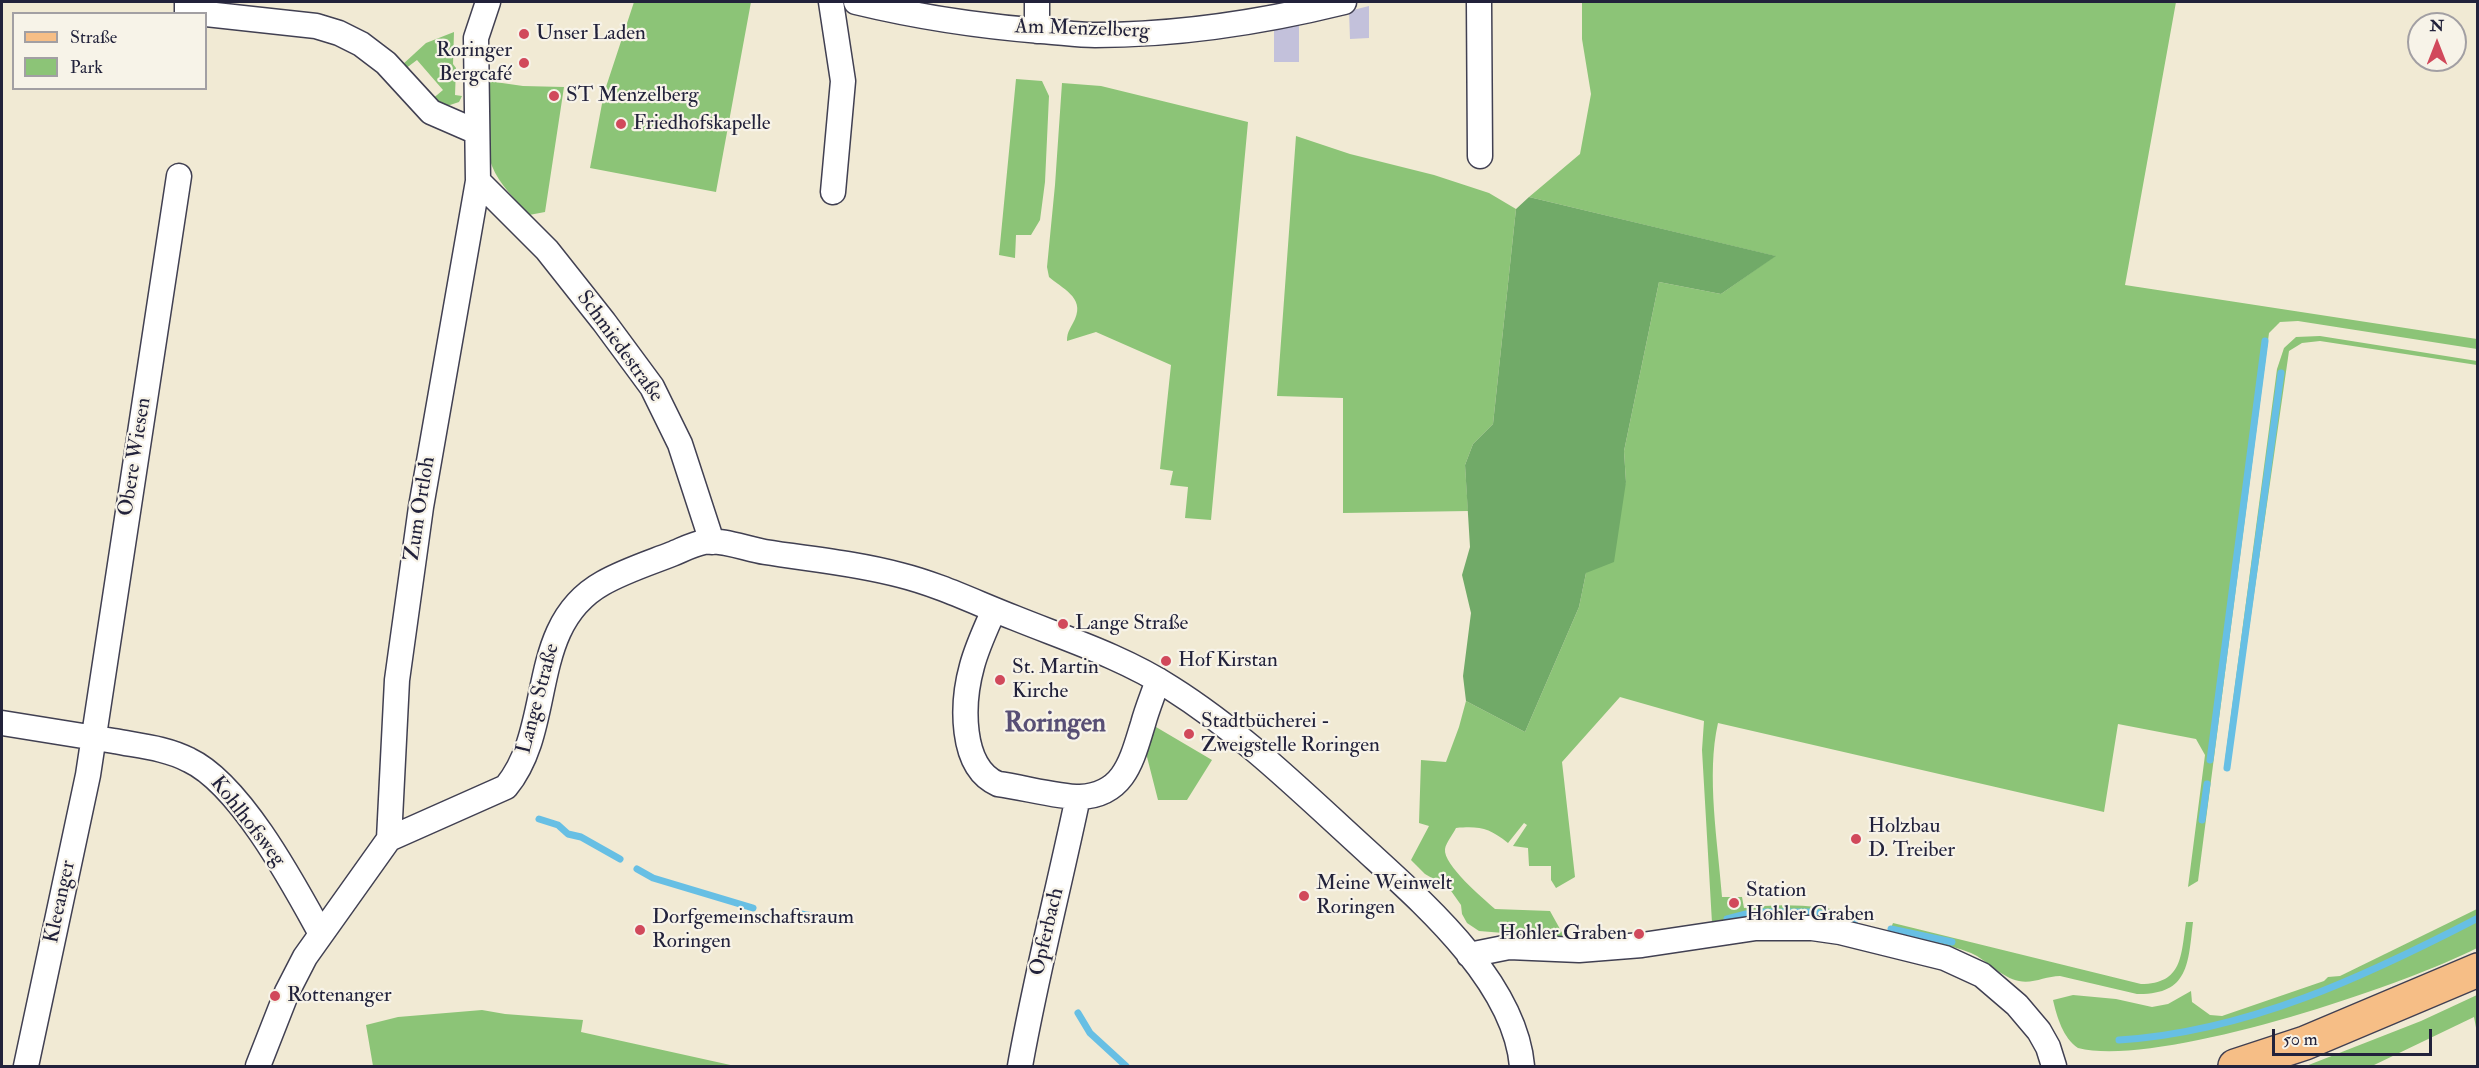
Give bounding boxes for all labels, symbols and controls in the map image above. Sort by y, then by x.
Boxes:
legend [12,12,207,90]
north arrow [2407,12,2467,72]
street label: Am Menzelberg [1014,15,1150,45]
text: N [2430,16,2444,36]
place label: Unser Laden [536,21,646,47]
text: Straße [70,26,117,49]
marker: Unser Laden [517,27,531,41]
place label: Roringer Bergcafé [436,38,512,88]
text: Park [70,56,103,79]
marker: Roringer Bergcafé [517,56,531,70]
place label: ST Menzelberg [566,83,699,109]
marker: ST Menzelberg [547,89,561,103]
place label: Friedhofskapelle [633,111,771,137]
marker: Friedhofskapelle [614,117,628,131]
street label: Schmiedestraße [570,286,668,408]
street label: Obere Wiesen [114,396,158,518]
street label: Zum Ortloh [400,455,442,563]
place label: Lange Straße [1075,611,1188,637]
marker: Lange Straße [1056,617,1070,631]
street label: Lange Straße [512,641,566,757]
place label: Hof Kirstan [1178,648,1278,674]
marker: Hof Kirstan [1159,654,1173,668]
place label: St. Martin Kirche [1012,655,1099,705]
marker: St. Martin Kirche [993,673,1007,687]
district label: Roringen [1004,709,1106,741]
place label: Stadtbücherei - Zweigstelle Roringen [1201,709,1380,759]
marker: Stadtbücherei - Zweigstelle Roringen [1182,727,1196,741]
street label: Kohlhofsweg [204,772,290,872]
place label: Holzbau D. Treiber [1868,814,1955,864]
marker: Holzbau D. Treiber [1849,832,1863,846]
street label: Kleeanger [40,858,82,946]
place label: Meine Weinwelt Roringen [1316,871,1452,921]
place label: Station Hohler Graben [1746,878,1874,928]
street label: Opferbach [1026,886,1070,978]
marker: Meine Weinwelt Roringen [1297,889,1311,903]
marker: Station Hohler Graben [1727,896,1741,910]
place label: Dorfgemeinschaftsraum Roringen [652,905,854,955]
place label: Hohler Graben [1499,921,1627,947]
marker: Dorfgemeinschaftsraum Roringen [633,923,647,937]
marker: Hohler Graben [1632,927,1646,941]
place label: Rottenanger [287,983,392,1009]
marker: Rottenanger [268,989,282,1003]
scale bar [2275,1017,2436,1055]
text: 50 m [2283,1028,2318,1051]

